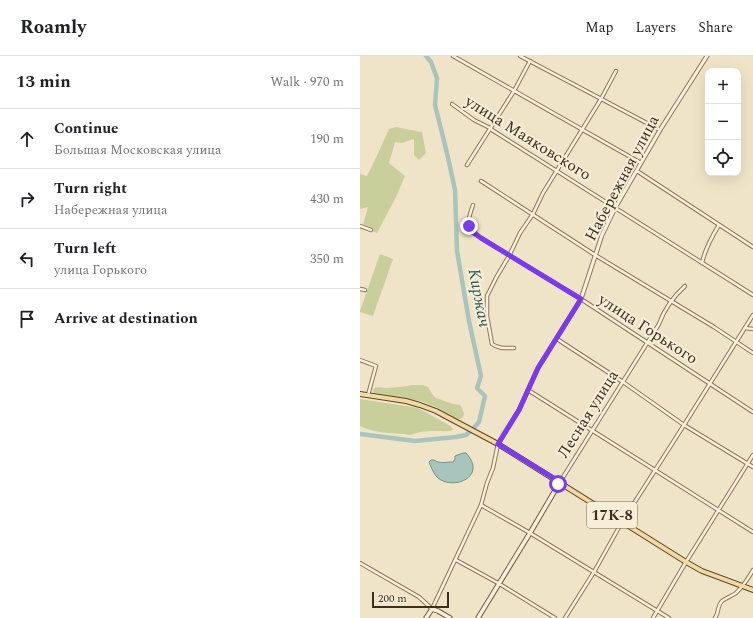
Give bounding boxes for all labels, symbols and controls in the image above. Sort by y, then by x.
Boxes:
text: Roamly [20,13,86,42]
text: Map [585,17,614,38]
text: Layers [636,17,676,38]
text: Share [698,17,733,38]
map controls [705,68,741,176]
button: + [705,68,741,104]
text: 13 min [16,69,71,95]
text: Walk · 970 m [270,72,344,92]
street label: улица Маяковского [459,89,596,187]
button: − [705,104,741,140]
street label: Набережная улица [579,111,665,245]
text: Continue [54,117,119,140]
icon: ahead [16,128,38,150]
text: 190 m [310,129,344,149]
text: Большая Московская улица [54,140,221,160]
button: locate [705,140,741,176]
text: Turn right [54,177,127,200]
icon: right [16,188,38,210]
text: 430 m [310,189,344,209]
text: Набережная улица [54,200,167,220]
route end [460,217,478,235]
text: Turn left [54,237,116,260]
icon: left [16,248,38,270]
text: 350 m [310,249,344,269]
text: улица Горького [54,260,147,280]
water label: Киржач [461,266,497,330]
street label: улица Горького [593,287,703,370]
text: Arrive at destination [54,307,198,330]
icon: arrive [16,308,38,330]
street label: Лесная улица [551,365,625,463]
route start [549,475,567,493]
road number: 17К-8 [587,502,637,528]
scale bar [372,590,449,609]
text: 200 m [378,590,407,607]

